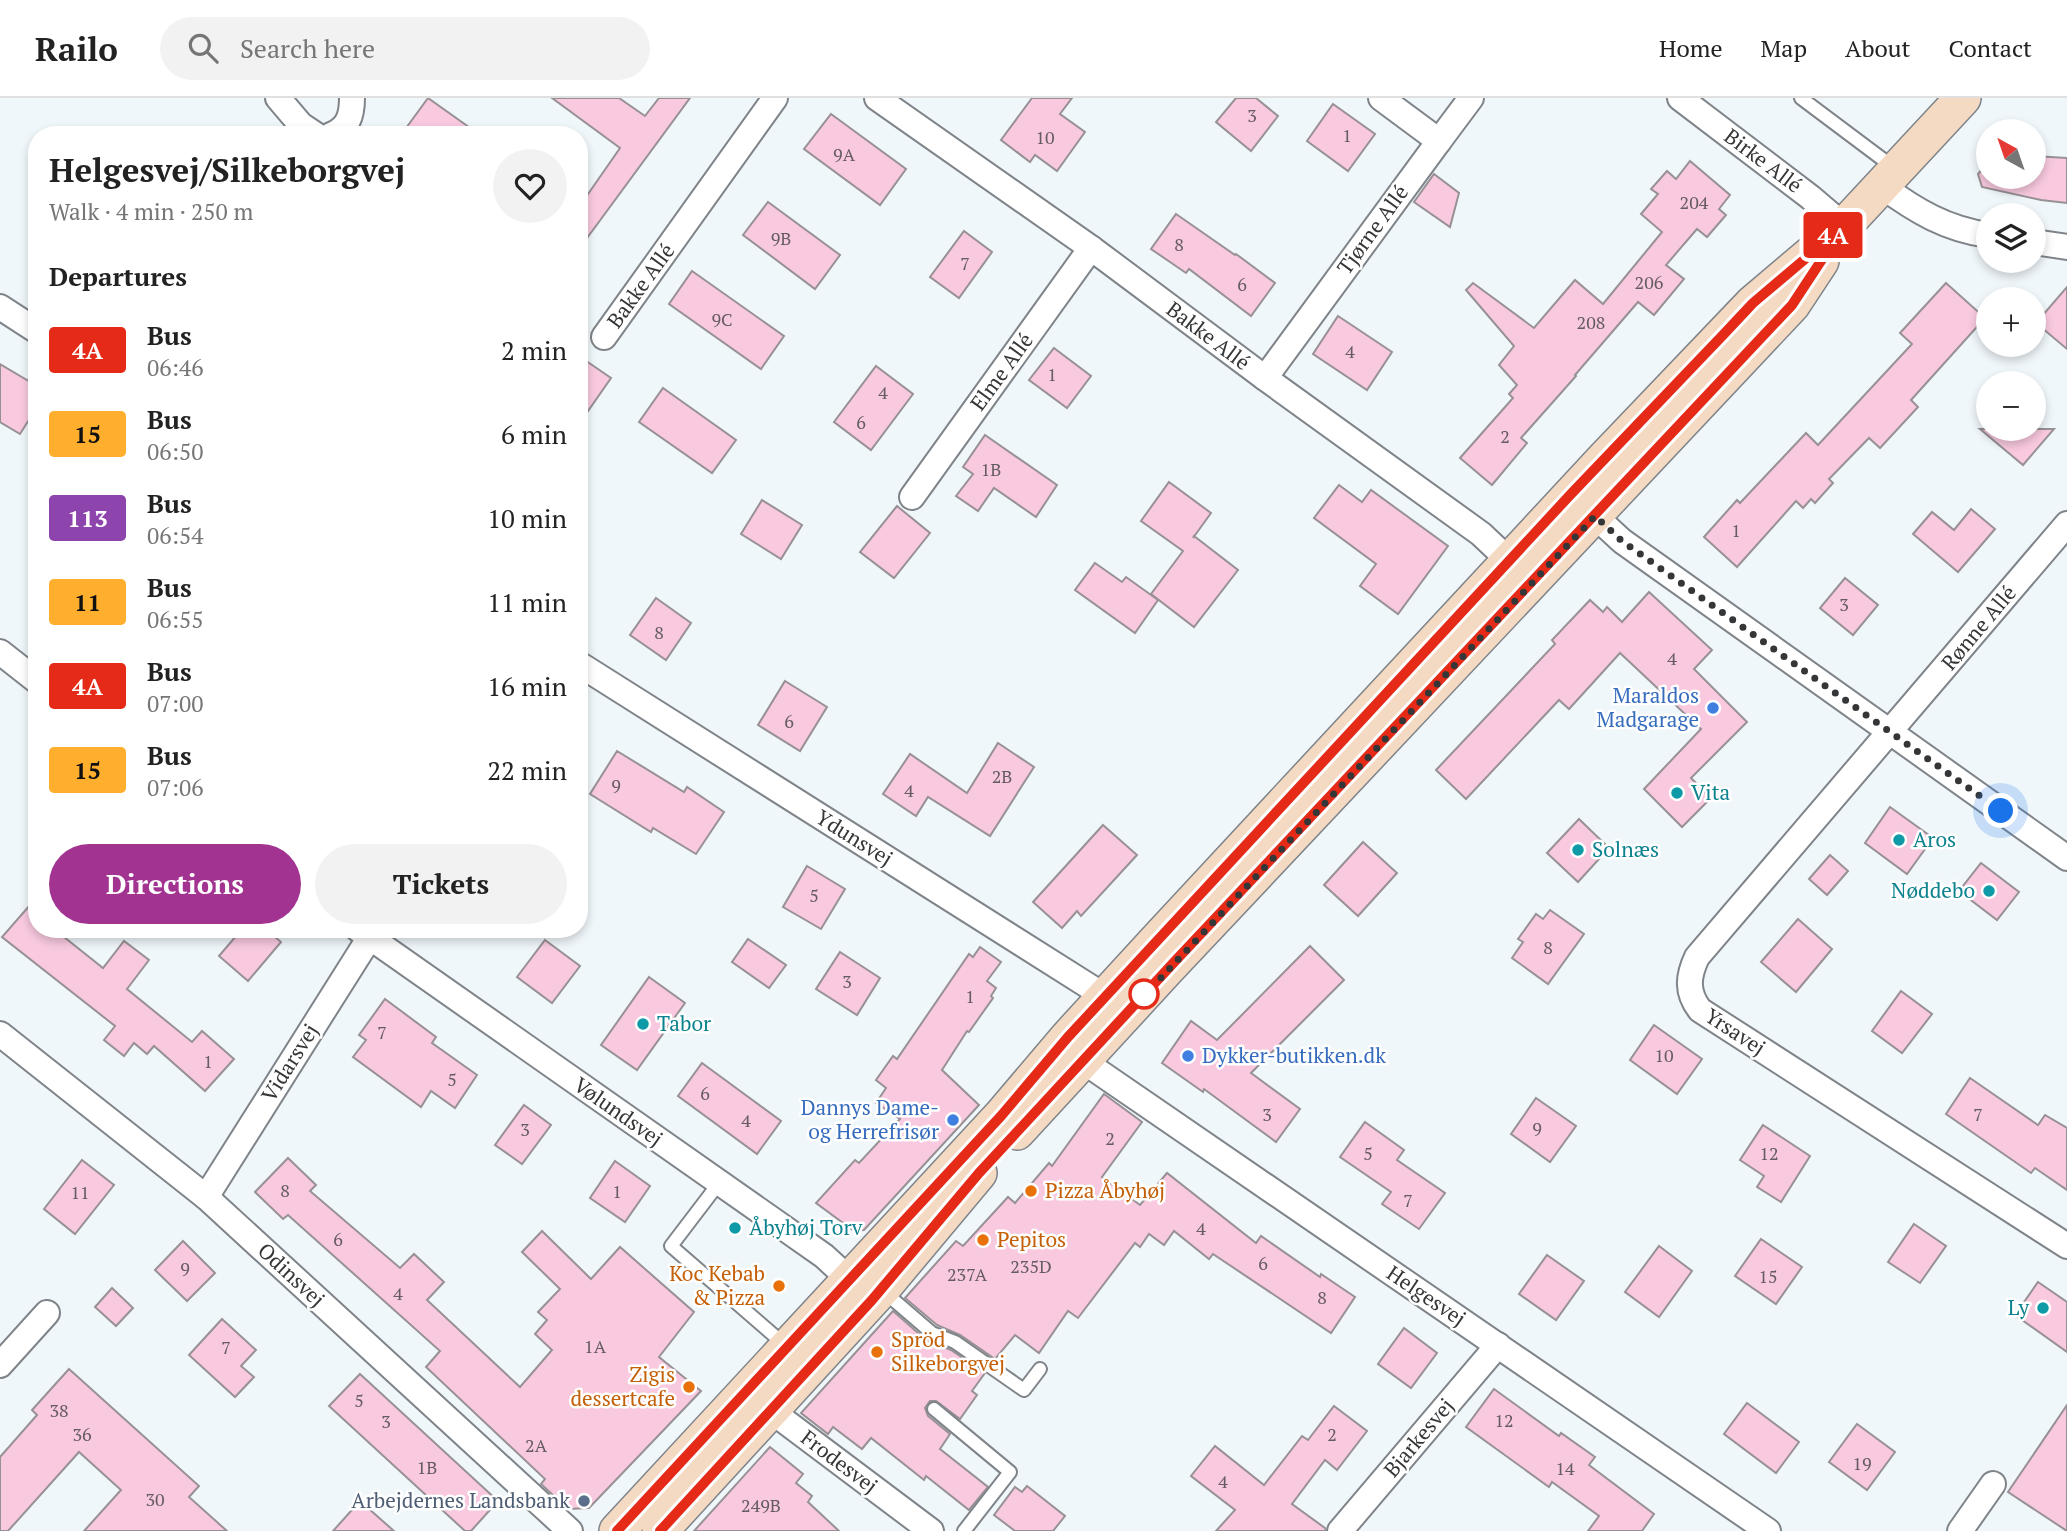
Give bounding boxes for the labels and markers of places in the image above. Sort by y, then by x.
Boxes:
place label: Maraldos Madgarage [1597,681,1699,733]
marker: Maraldos Madgarage [1705,700,1721,716]
place label: Vita [1691,778,1730,806]
marker: Vita [1669,785,1685,801]
place label: Aros [1913,825,1956,853]
marker: Aros [1891,832,1907,848]
place label: Solnæs [1592,835,1659,863]
marker: Solnæs [1570,842,1586,858]
place label: Nøddebo [1891,876,1975,904]
marker: Nøddebo [1981,883,1997,899]
unlabelled marker [1129,979,1159,1009]
place label: Tabor [657,1009,711,1037]
marker: Tabor [635,1016,651,1032]
place label: Dykker-butikken.dk [1202,1041,1386,1069]
marker: Dykker-butikken.dk [1180,1048,1196,1064]
place label: Dannys Dame- og Herrefrisør [801,1093,939,1145]
marker: Dannys Dame- og Herrefrisør [945,1112,961,1128]
place label: Pizza Åbyhøj [1045,1176,1165,1204]
marker: Pizza Åbyhøj [1023,1183,1039,1199]
place label: Åbyhøj Torv [749,1213,863,1241]
marker: Åbyhøj Torv [727,1220,743,1236]
place label: Pepitos [997,1225,1066,1253]
marker: Pepitos [975,1232,991,1248]
place label: Koc Kebab & Pizza [669,1259,765,1311]
marker: Koc Kebab & Pizza [771,1278,787,1294]
place label: Ly [2008,1293,2029,1321]
marker: Ly [2035,1300,2051,1316]
place label: Spröd Silkeborgvej [891,1325,1005,1377]
marker: Spröd Silkeborgvej [869,1344,885,1360]
place label: Zigis dessertcafe [570,1360,675,1412]
marker: Zigis dessertcafe [681,1379,697,1395]
place label: Arbejdernes Landsbank [351,1486,570,1514]
marker: Arbejdernes Landsbank [576,1493,592,1509]

